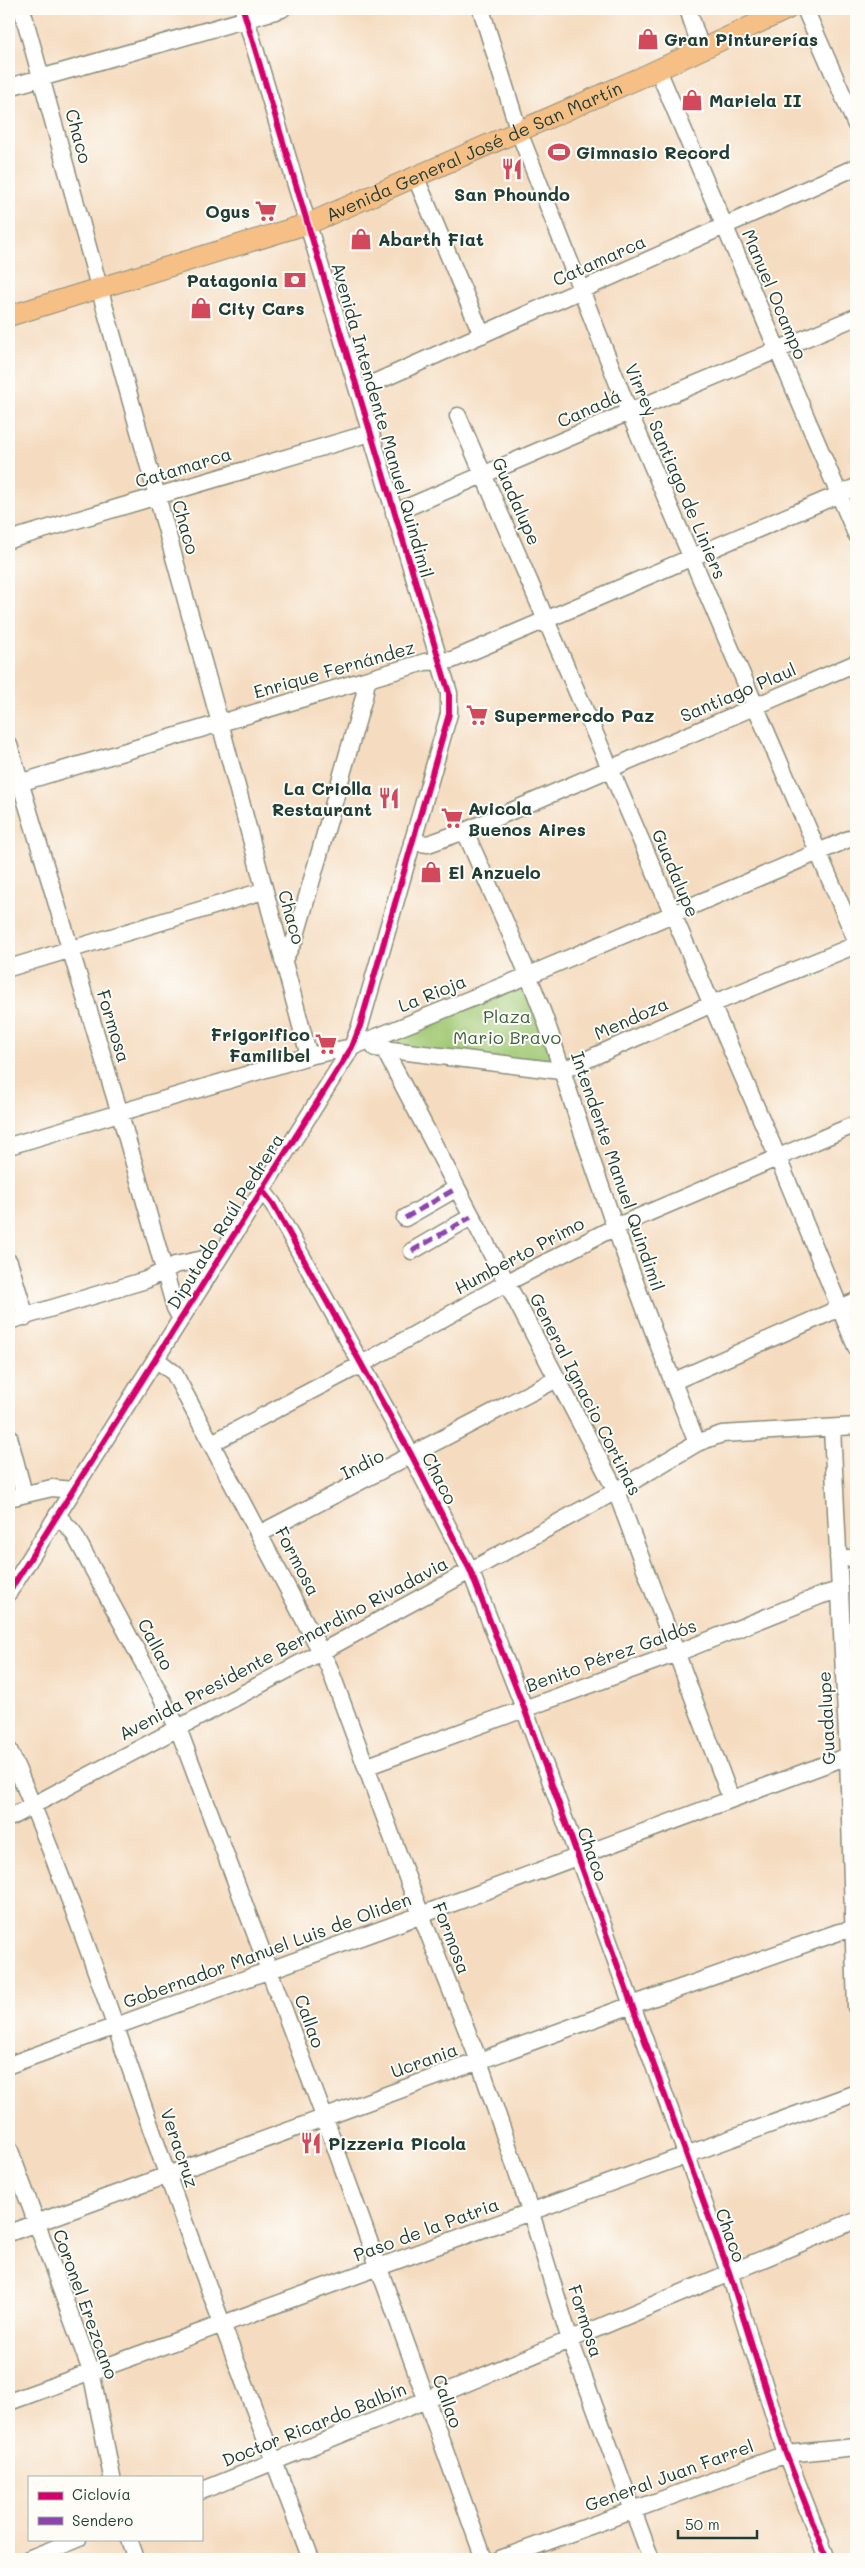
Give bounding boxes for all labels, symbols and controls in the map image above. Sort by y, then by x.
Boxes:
shop icon: Gran Pinturerías [635,26,661,52]
place label: Gran Pinturerías [664,27,818,51]
street label: Avenida General José de San Martín [322,75,626,227]
shop icon: Mariela II [679,87,705,113]
place label: Mariela II [709,88,802,112]
street label: Chaco [60,106,98,166]
sports icon: Gimnasio Record [546,139,572,165]
place label: Gimnasio Record [576,140,730,164]
restaurant icon: San Phoundo [499,156,525,182]
place label: San Phoundo [454,182,570,206]
supermarket icon: Ogus [253,198,279,224]
place label: Ogus [205,199,250,223]
street label: Manuel Ocampo [737,225,813,363]
shop icon: Abarth Fiat [348,226,374,252]
place label: Abarth Fiat [378,227,484,251]
street label: Catamarca [549,229,649,291]
street label: Avenida Intendente Manuel Quindimil [326,260,440,580]
bank icon: Patagonia [282,267,308,293]
place label: Patagonia [186,268,278,292]
shop icon: City Cars [188,295,214,321]
place label: City Cars [218,296,305,320]
street label: Virrey Santiago de Liniers [620,360,732,582]
street label: Canadá [553,383,625,433]
street label: Catamarca [132,441,234,493]
street label: Guadalupe [487,453,547,549]
street label: Chaco [167,497,205,557]
street label: Enrique Fernández [250,634,418,704]
street label: Santiago Plaul [676,657,800,727]
supermarket icon: Supermercdo Paz [464,702,490,728]
place label: Supermercdo Paz [494,703,655,727]
place label: La Criolla Restaurant [272,776,372,821]
restaurant icon: La Criolla Restaurant [376,785,402,811]
place label: Avicola Buenos Aires [468,796,586,841]
supermarket icon: Avicola Buenos Aires [439,805,465,831]
street label: Guadalupe [647,825,705,921]
shop icon: El Anzuelo [418,859,444,885]
place label: El Anzuelo [448,860,541,884]
street label: Chaco [273,887,311,947]
street label: La Rioja [394,968,470,1018]
street label: Formosa [92,987,136,1065]
street label: Mendoza [590,991,672,1045]
park label: Plaza Mario Bravo [453,1004,561,1049]
place label: Frigorifico Familibel [210,1022,310,1067]
supermarket icon: Frigorifico Familibel [313,1031,339,1057]
street label: Intendente Manuel Quindimil [566,1048,670,1294]
street label: Diputado Raúl Pedrera [161,1129,289,1313]
street label: Humberto Primo [450,1211,588,1299]
street label: General Ignacio Cortinas [524,1289,648,1499]
street label: Indio [336,1443,388,1485]
street label: Chaco [417,1448,463,1508]
street label: Formosa [270,1522,326,1600]
street label: Avenida Presidente Bernardino Rivadavia [114,1551,452,1745]
street label: Benito Pérez Galdós [522,1613,700,1697]
street label: Callao [132,1614,180,1674]
street label: Guadalupe [812,1671,840,1765]
street label: Chaco [572,1824,614,1884]
street label: Gobernador Manuel Luis de Oliden [120,1887,414,2013]
street label: Formosa [427,1899,477,1977]
street label: Callao [289,1991,331,2051]
street label: Ucrania [387,2037,461,2083]
street label: Veracruz [155,2105,205,2191]
restaurant icon: Pizzeria Picola [298,2130,324,2156]
place label: Pizzeria Picola [328,2131,466,2155]
street label: Paso de la Patria [350,2192,502,2266]
street label: Chaco [710,2205,752,2265]
street label: Coronel Erezcano [48,2226,124,2382]
street label: Formosa [563,2282,609,2360]
street label: Callao [427,2371,469,2431]
street label: Doctor Ricardo Balbín [218,2376,410,2472]
street label: General Juan Farrel [581,2433,757,2517]
legend [28,2476,202,2540]
text: Ciclovía [72,2484,131,2504]
scale bar [678,2508,756,2540]
text: Sendero [72,2510,133,2530]
text: 50 m [685,2514,720,2534]

